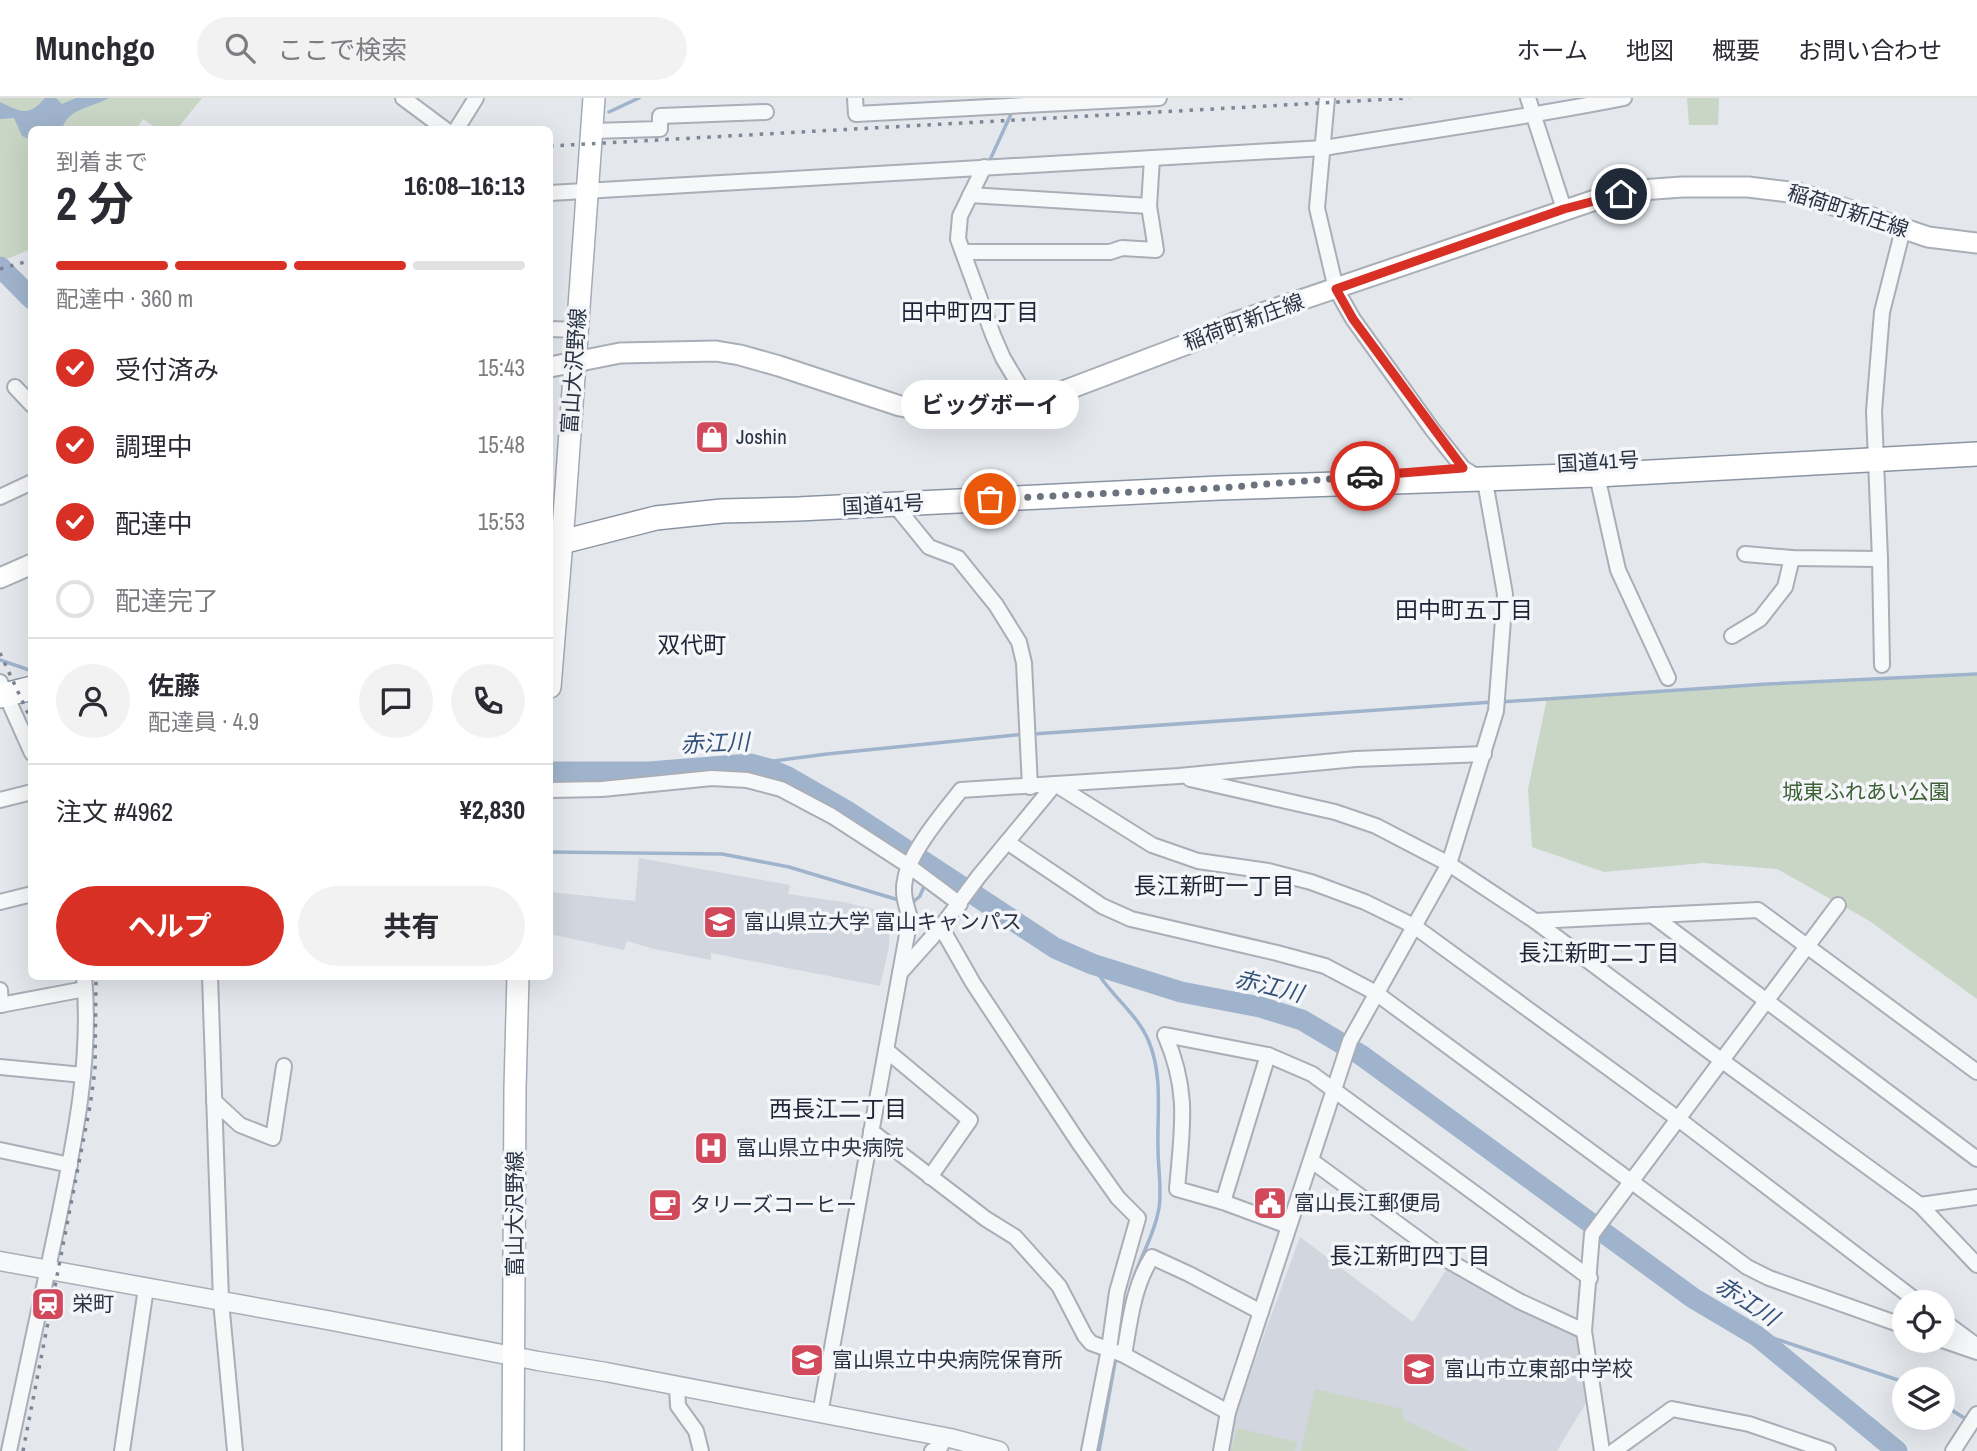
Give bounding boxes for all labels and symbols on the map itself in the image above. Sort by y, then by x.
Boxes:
pin [1591,164,1651,224]
street label: 稲荷町新庄線 [1784,177,1913,244]
street label: 稲荷町新庄線 [1180,286,1308,357]
district label: 田中町四丁目 [901,296,1039,327]
street label: 富山大沢野線 [555,307,592,435]
callout: ビッグボーイ [901,380,1079,429]
shop icon: Joshin [693,418,731,456]
place label: Joshin [736,422,787,451]
courier [1330,441,1400,511]
street label: 国道41号 [1556,445,1640,478]
pin [960,469,1020,529]
street label: 国道41号 [841,488,925,521]
district label: 田中町五丁目 [1395,594,1533,625]
district label: 双代町 [658,629,727,660]
water label: 赤江川 [680,726,753,759]
park label: 城東ふれあい公園 [1782,777,1950,806]
district label: 長江新町一丁目 [1134,870,1295,901]
school or university icon: 富山県立大学 富山キャンパス [701,903,739,941]
place label: 富山県立大学 富山キャンパス [744,907,1022,936]
district label: 長江新町二丁目 [1519,937,1680,968]
water label: 赤江川 [1232,962,1309,1010]
district label: 西長江二丁目 [769,1093,907,1124]
hospital icon: 富山県立中央病院 [692,1129,730,1167]
place label: 富山県立中央病院 [736,1133,904,1162]
street label: 富山大沢野線 [500,1151,529,1277]
public building icon: 富山長江郵便局 [1251,1184,1289,1222]
cafe icon: タリーズコーヒー [646,1186,684,1224]
place label: 富山長江郵便局 [1294,1188,1441,1217]
place label: タリーズコーヒー [690,1190,857,1219]
district label: 長江新町四丁目 [1330,1240,1491,1271]
water label: 赤江川 [1710,1269,1787,1334]
station icon: 栄町 [29,1285,67,1323]
place label: 栄町 [72,1289,114,1318]
school or university icon: 富山県立中央病院保育所 [788,1341,826,1379]
place label: 富山県立中央病院保育所 [832,1345,1063,1374]
school or university icon: 富山市立東部中学校 [1400,1350,1438,1388]
place label: 富山市立東部中学校 [1444,1354,1633,1383]

